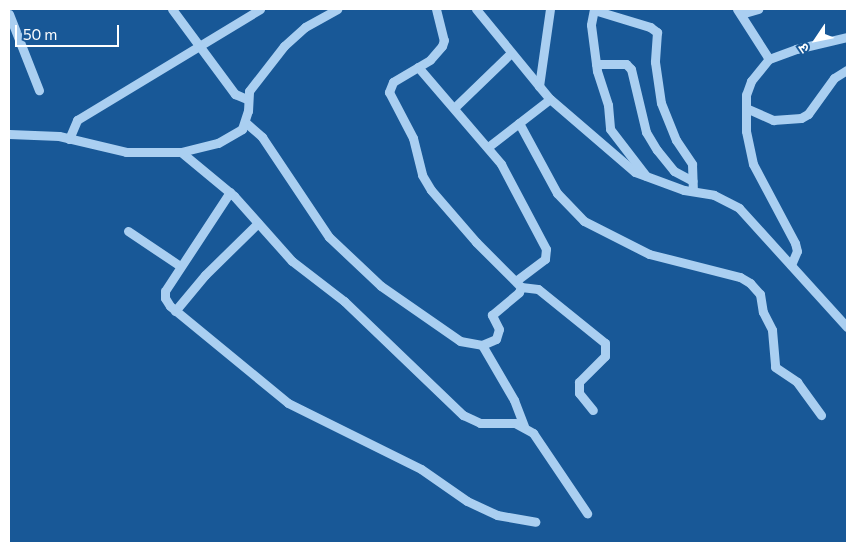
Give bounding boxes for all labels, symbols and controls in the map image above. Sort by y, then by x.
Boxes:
scale bar [18,15,121,47]
north arrow [791,15,841,65]
text: 50 m [23,25,57,43]
text: उ [794,41,812,57]

